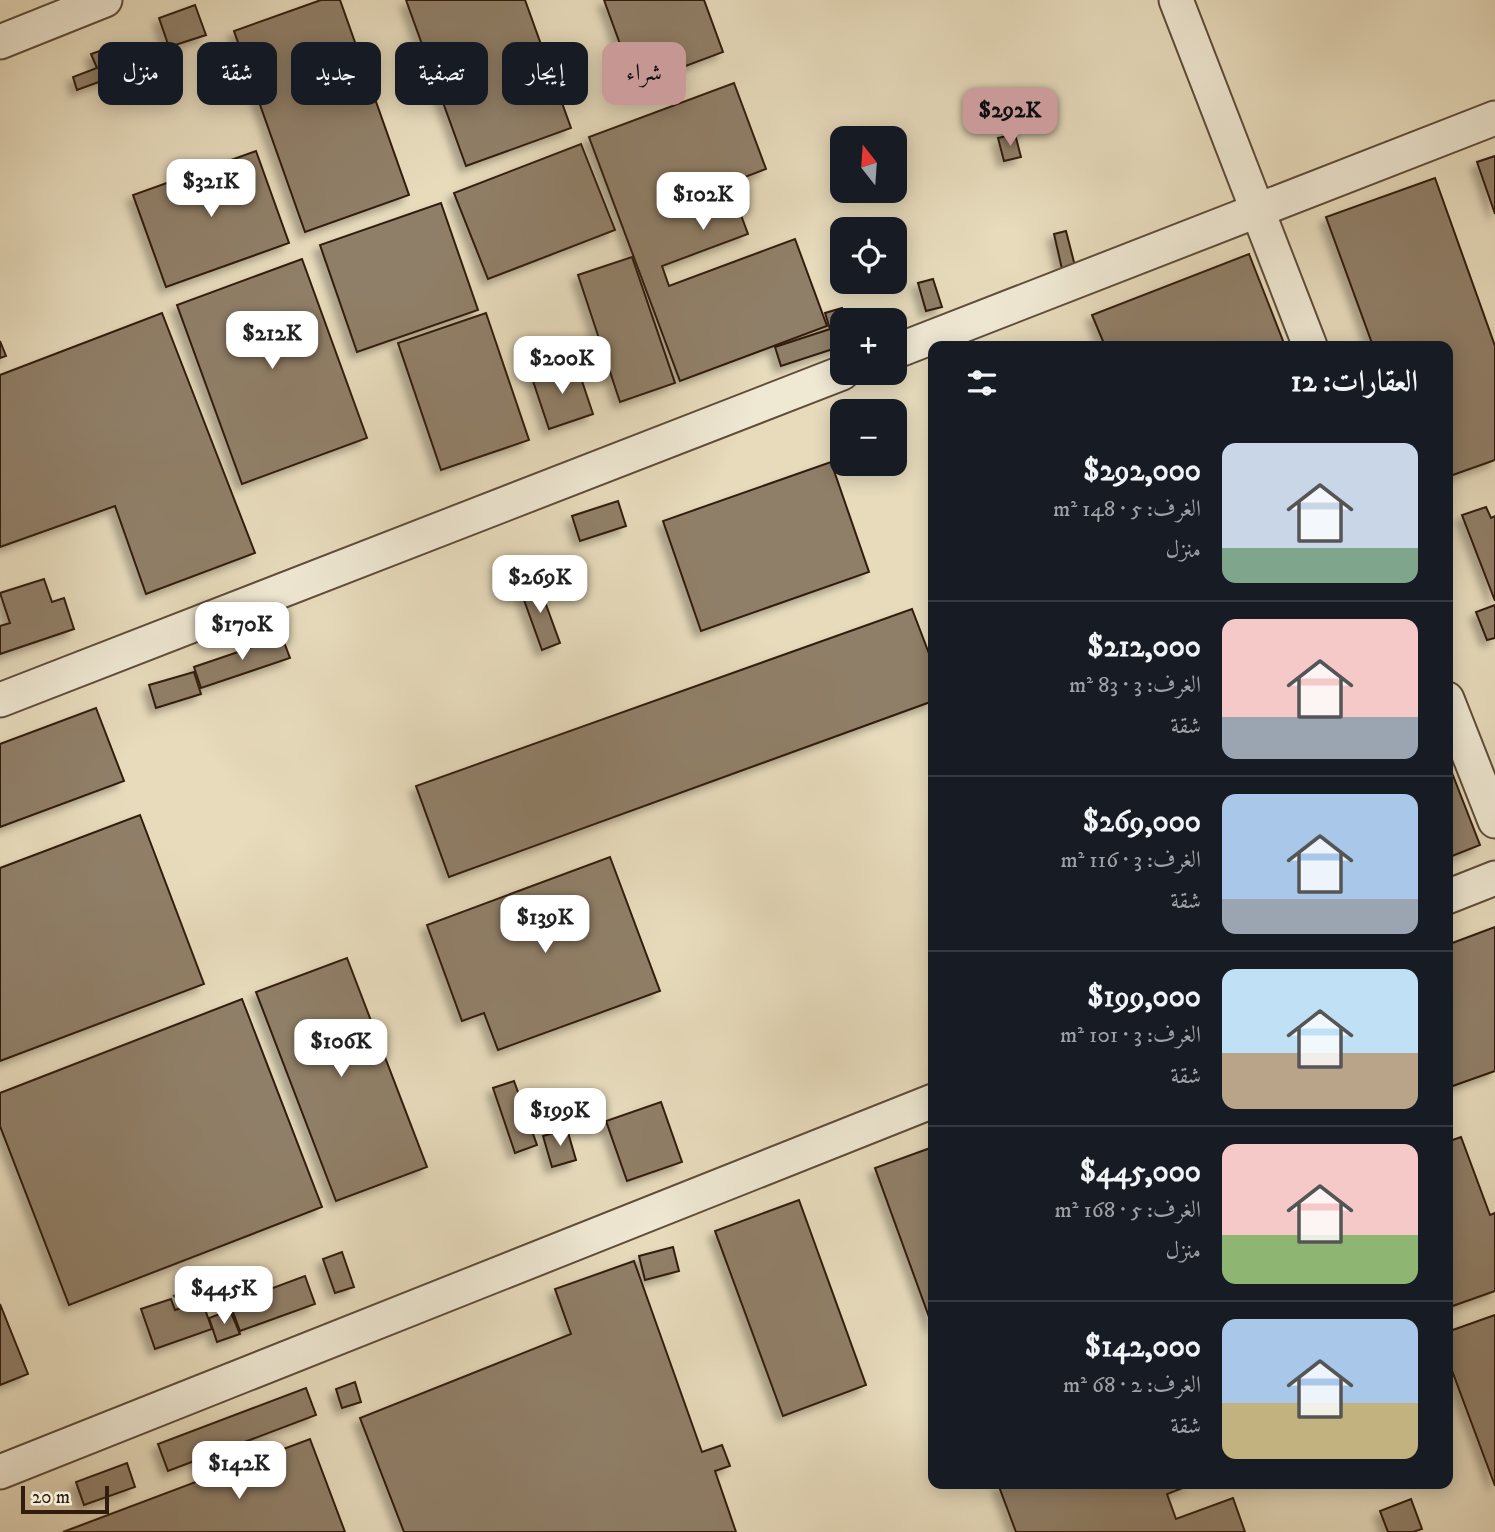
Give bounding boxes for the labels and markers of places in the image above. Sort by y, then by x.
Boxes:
pin: $292K [961,88,1059,148]
pin: $321K [162,160,260,219]
pin: $102K [654,173,752,232]
pin: $212K [223,312,321,371]
pin: $200K [513,336,611,396]
pin: $269K [491,556,589,615]
pin: $170K [193,602,291,662]
pin: $139K [496,895,594,955]
pin: $106K [292,1020,390,1079]
pin: $199K [511,1088,609,1148]
pin: $445K [175,1266,273,1326]
pin: $142K [190,1442,288,1501]

